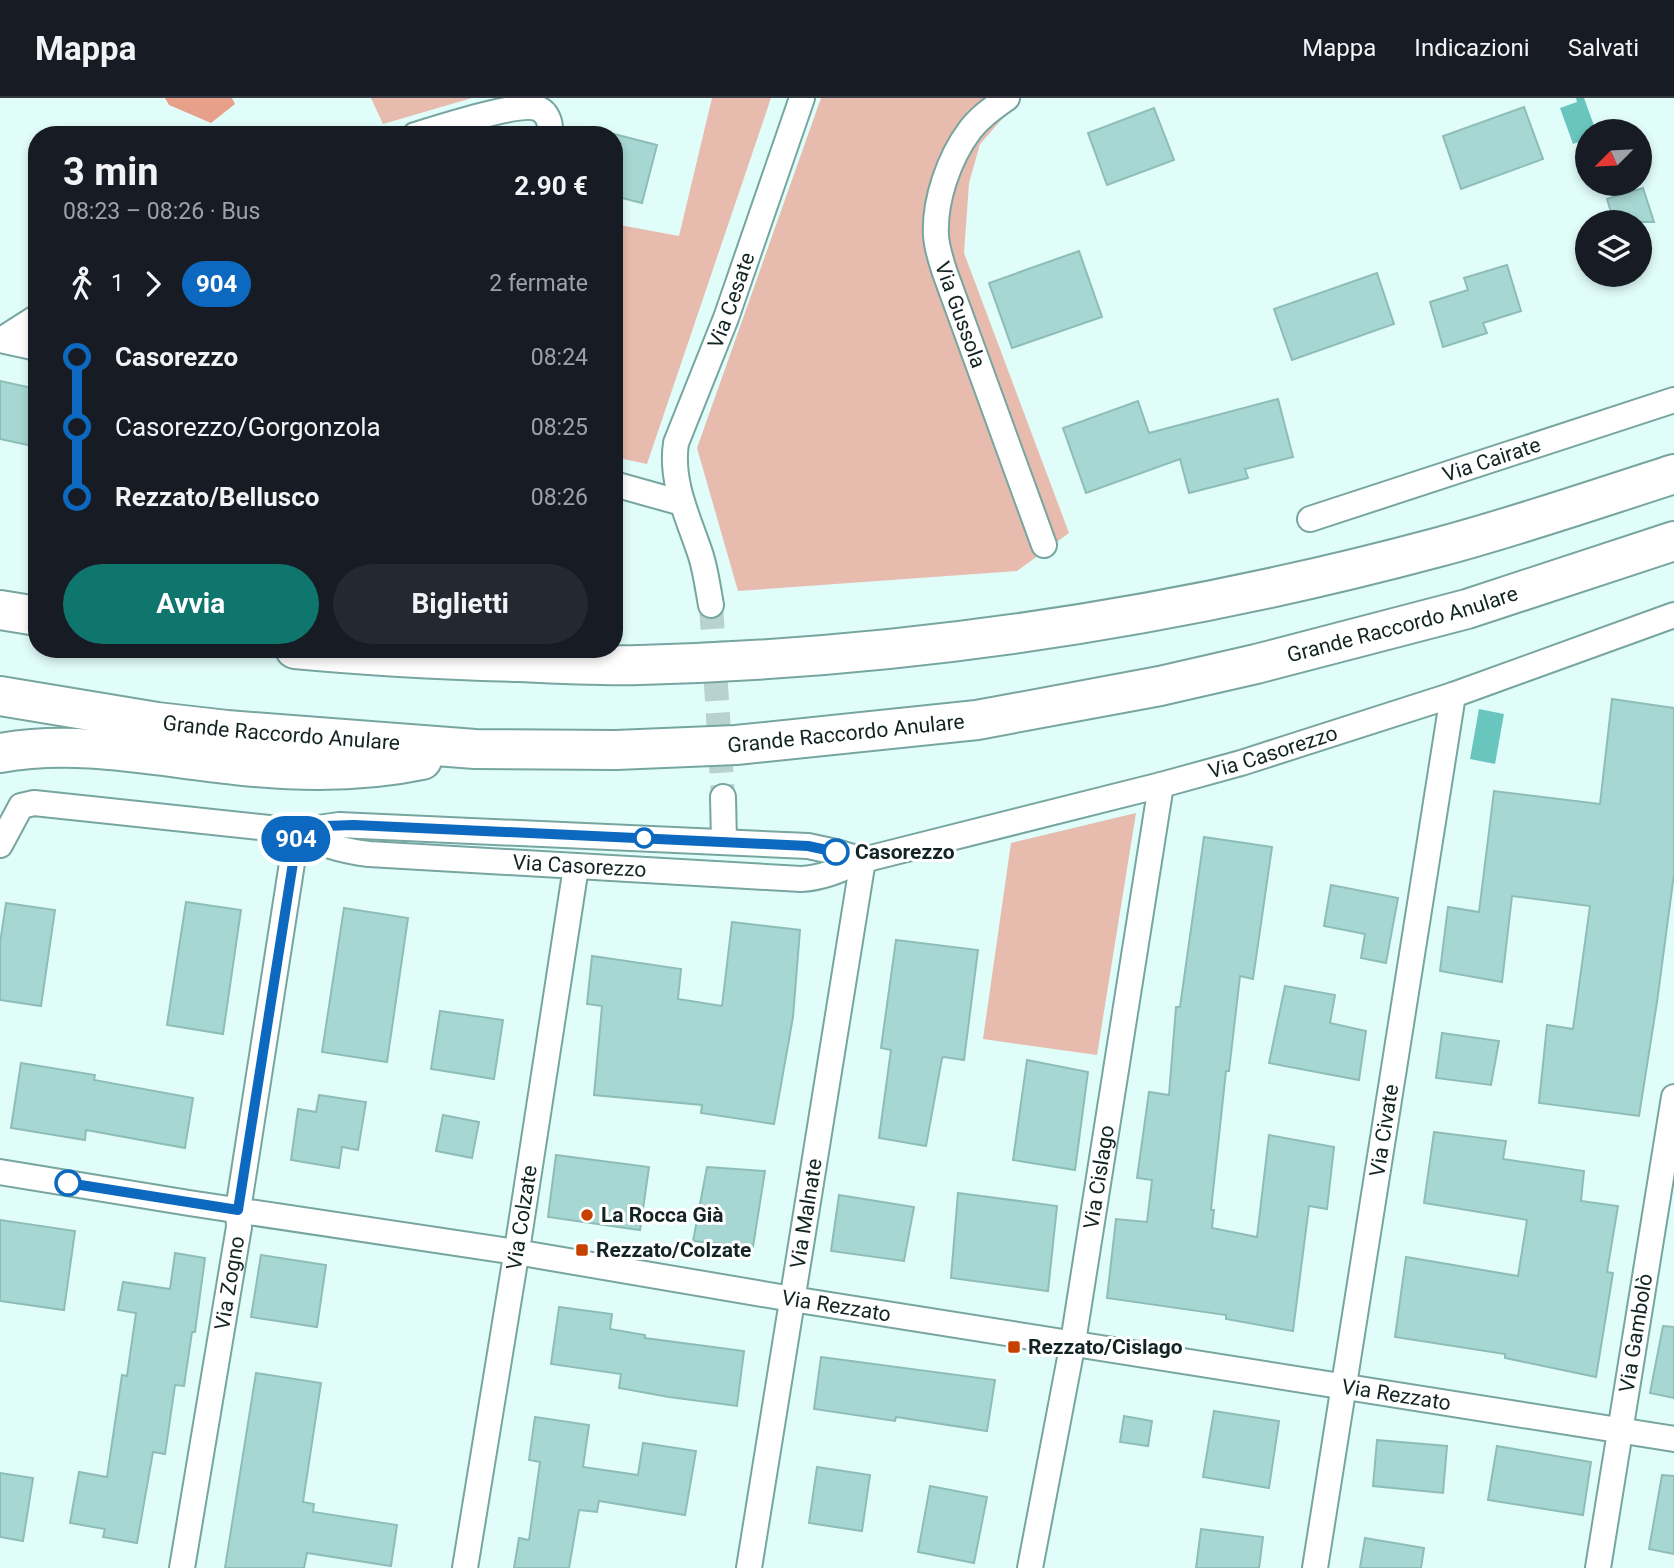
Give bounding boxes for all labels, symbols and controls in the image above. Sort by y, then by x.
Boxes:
text: Mappa [35,29,136,68]
text: Mappa [1302,34,1376,62]
text: Indicazioni [1414,34,1530,62]
text: Salvati [1568,34,1639,62]
north arrow [1575,119,1652,196]
map controls [1575,119,1652,287]
text: 3 min [63,150,159,194]
text: 2.90 € [514,171,588,201]
text: 08:23 – 08:26 · Bus [63,198,260,225]
button: layers [1575,210,1652,287]
street label: Via Cesate [703,249,760,352]
street label: Via Gussola [930,259,991,371]
icon: walk [63,265,101,303]
icon: forward [134,265,172,303]
text: 1 [111,270,124,297]
text: 904 [196,270,237,298]
text: 2 fermate [489,270,588,297]
text: Casorezzo [115,342,238,372]
text: 08:24 [531,344,588,371]
text: Casorezzo/Gorgonzola [115,412,381,442]
text: 08:25 [531,414,588,441]
street label: Via Cairate [1440,432,1544,487]
text: Rezzato/Bellusco [115,482,319,512]
text: 08:26 [531,484,588,511]
button: Avvia [63,564,319,644]
button: Biglietti [333,564,588,644]
street label: Grande Raccordo Anulare [1285,581,1521,667]
street label: Grande Raccordo Anulare [727,709,966,757]
street label: Grande Raccordo Anulare [161,711,401,755]
street label: Via Casorezzo [1206,721,1340,783]
line badge: 904 [256,816,336,862]
text: 904 [275,825,317,853]
unlabelled marker [634,828,654,848]
marker: Casorezzo [823,839,849,865]
place label: Casorezzo [855,840,955,864]
street label: Via Casorezzo [512,850,647,882]
street label: Via Civate [1365,1082,1403,1178]
street label: Via Cislago [1079,1123,1119,1231]
street label: Via Malnate [785,1157,827,1270]
street label: Via Colzate [502,1164,542,1272]
unlabelled marker [55,1170,81,1196]
place label: La Rocca Già [601,1203,724,1227]
marker: La Rocca Già [579,1207,595,1223]
street label: Via Zogno [210,1234,249,1332]
place label: Rezzato/Colzate [596,1238,751,1262]
marker: Rezzato/Colzate [574,1242,590,1258]
street label: Via Gambolò [1614,1272,1657,1394]
street label: Via Rezzato [780,1285,893,1327]
place label: Rezzato/Cislago [1028,1335,1183,1359]
marker: Rezzato/Cislago [1006,1339,1022,1355]
street label: Via Rezzato [1340,1374,1453,1415]

